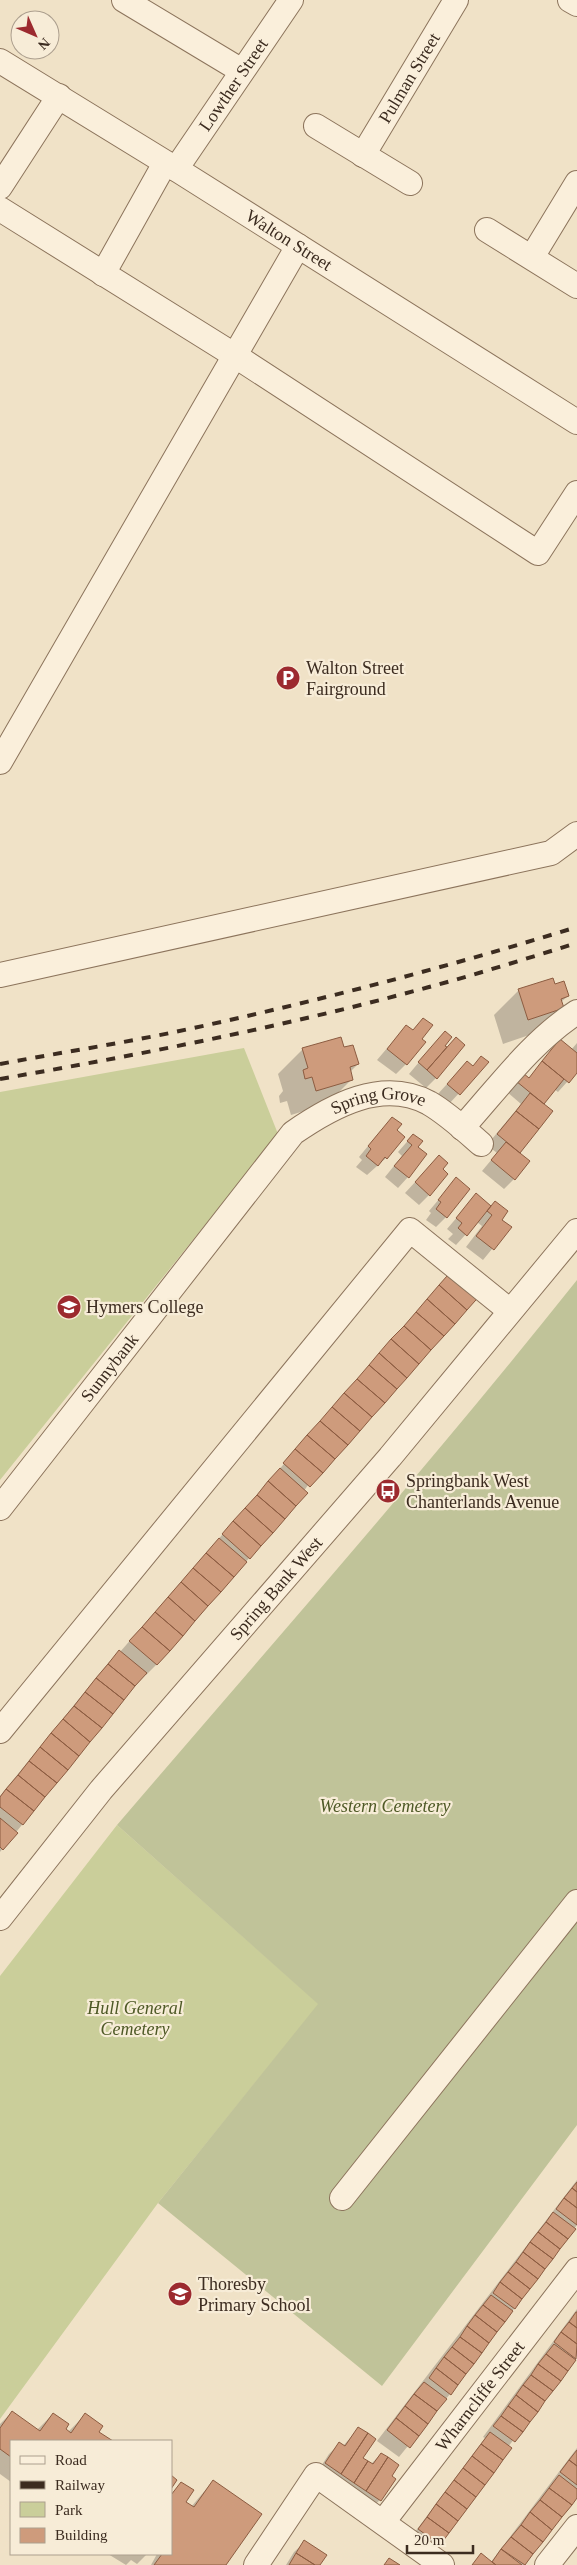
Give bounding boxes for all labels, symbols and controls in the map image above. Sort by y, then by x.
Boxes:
north arrow [10,10,60,60]
street label: Pulman Street [375,29,444,127]
text: N [35,35,53,53]
street label: Lowther Street [195,35,272,135]
street label: Walton Street [242,206,336,275]
place label: Walton Street Fairground [306,658,404,699]
parking icon: Walton Street Fairground [275,665,301,691]
street label: Spring Grove [327,1083,429,1118]
school or university icon: Hymers College [56,1294,82,1320]
place label: Hymers College [86,1297,203,1317]
street label: Sunnybank [77,1330,142,1406]
place label: Springbank West Chanterlands Avenue [406,1471,559,1512]
bus stop icon: Springbank West Chanterlands Avenue [375,1478,401,1504]
street label: Spring Bank West [226,1533,326,1644]
park label: Western Cemetery [320,1796,450,1816]
park label: Hull General Cemetery [86,1998,183,2039]
place label: Thoresby Primary School [198,2274,311,2315]
school or university icon: Thoresby Primary School [167,2281,193,2307]
street label: Wharncliffe Street [431,2337,529,2455]
legend [10,2440,172,2555]
text: Road [55,2452,87,2468]
text: Railway [55,2477,105,2493]
text: Park [55,2502,83,2518]
scale bar [407,2522,473,2554]
text: Building [55,2527,108,2543]
text: 20 m [414,2532,445,2548]

